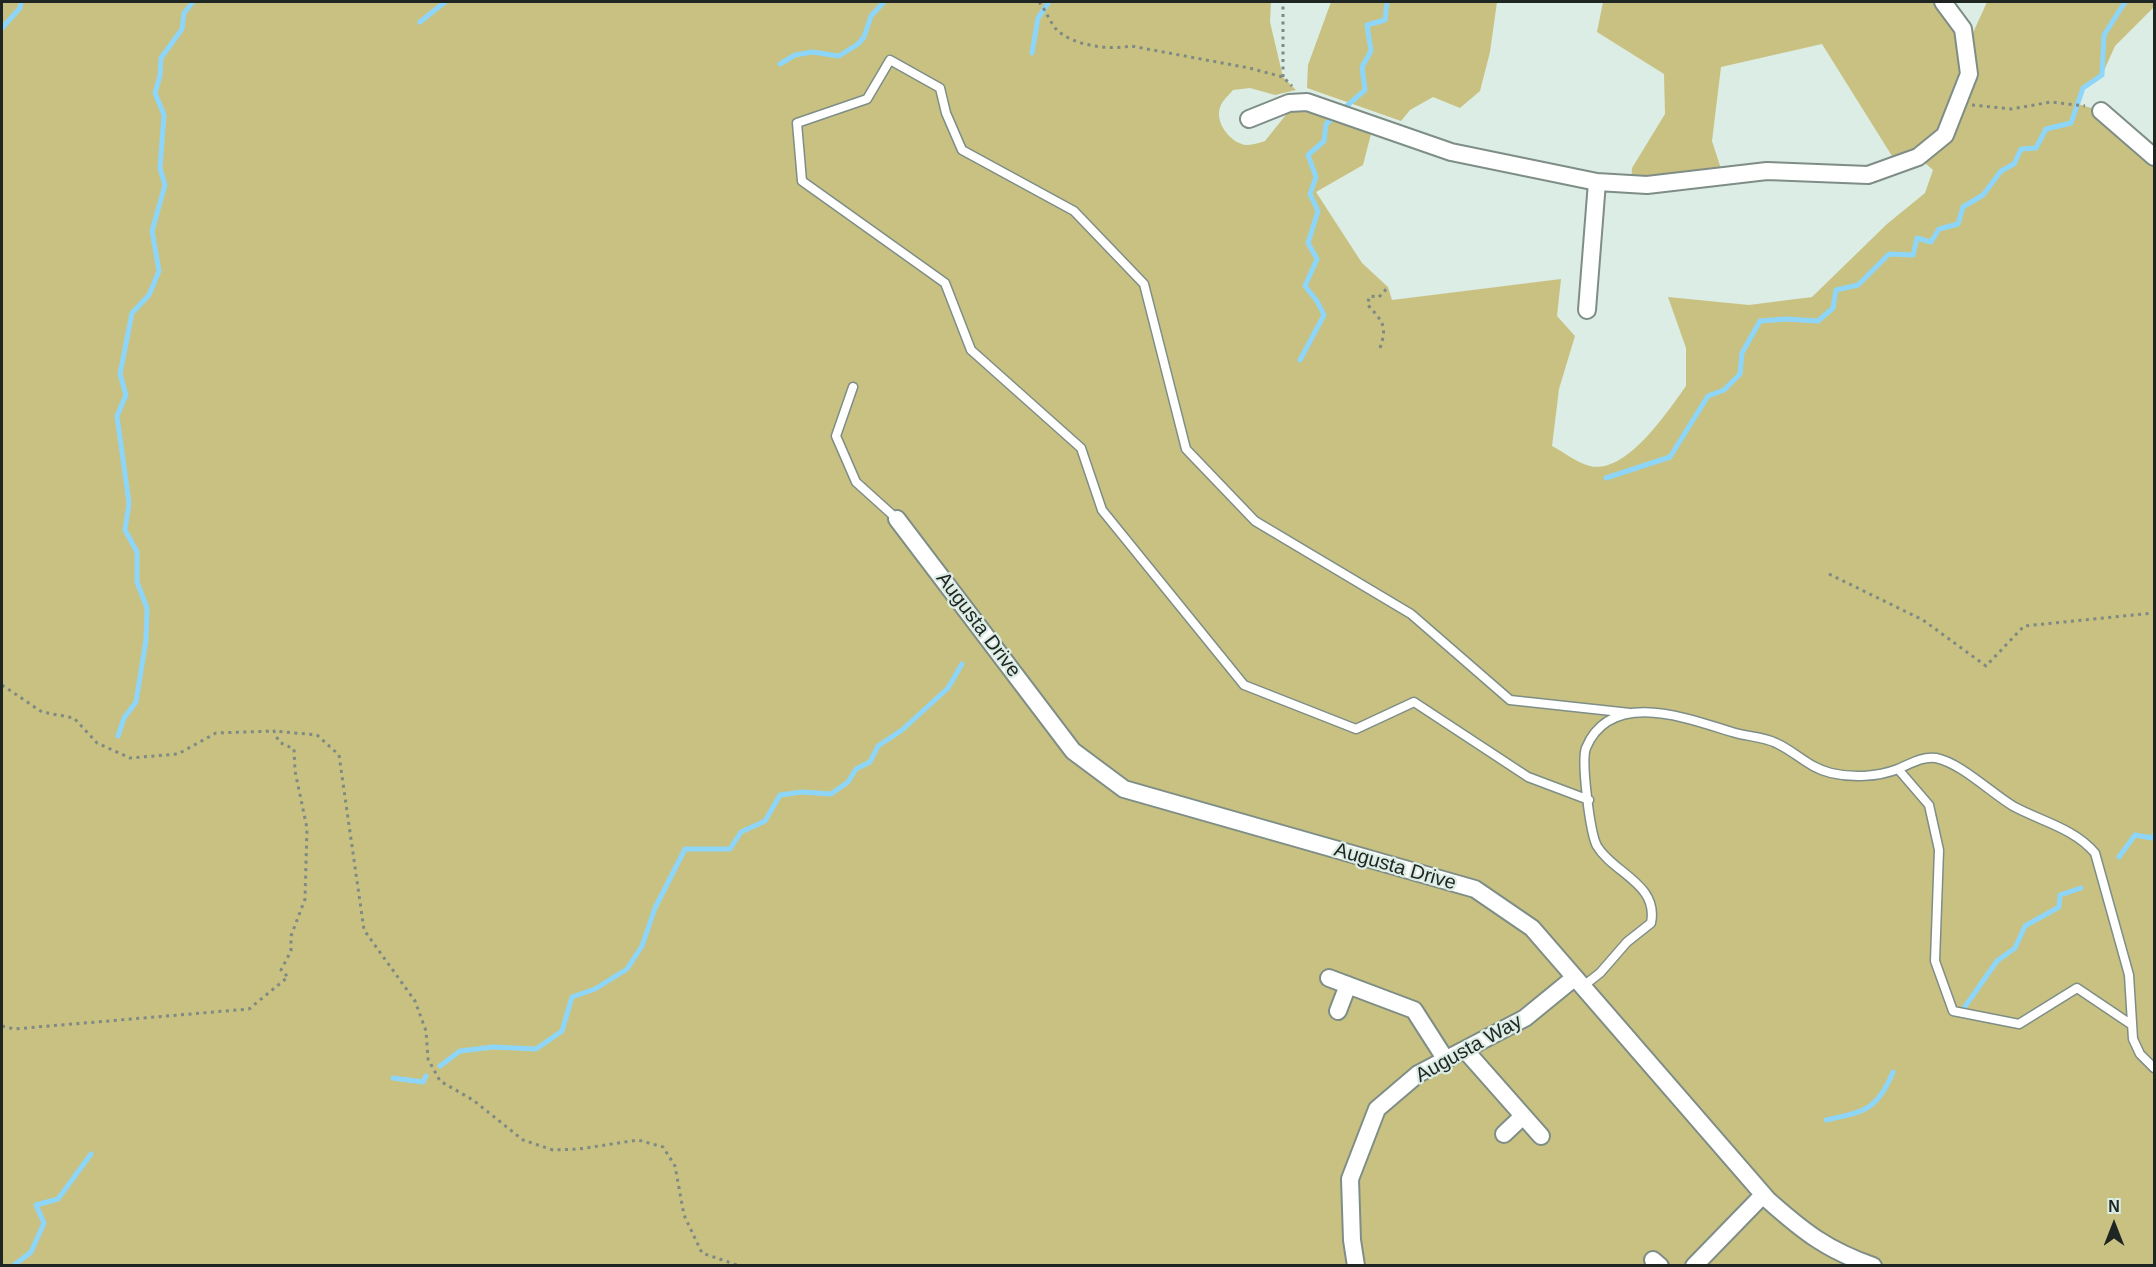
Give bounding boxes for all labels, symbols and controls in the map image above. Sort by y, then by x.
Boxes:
street label: Augusta Drive [931,568,1025,682]
street label: Augusta Drive [1331,838,1459,896]
street label: Augusta Way [1411,1010,1527,1088]
north arrow [2084,1195,2144,1255]
text: N [2108,1198,2120,1215]

